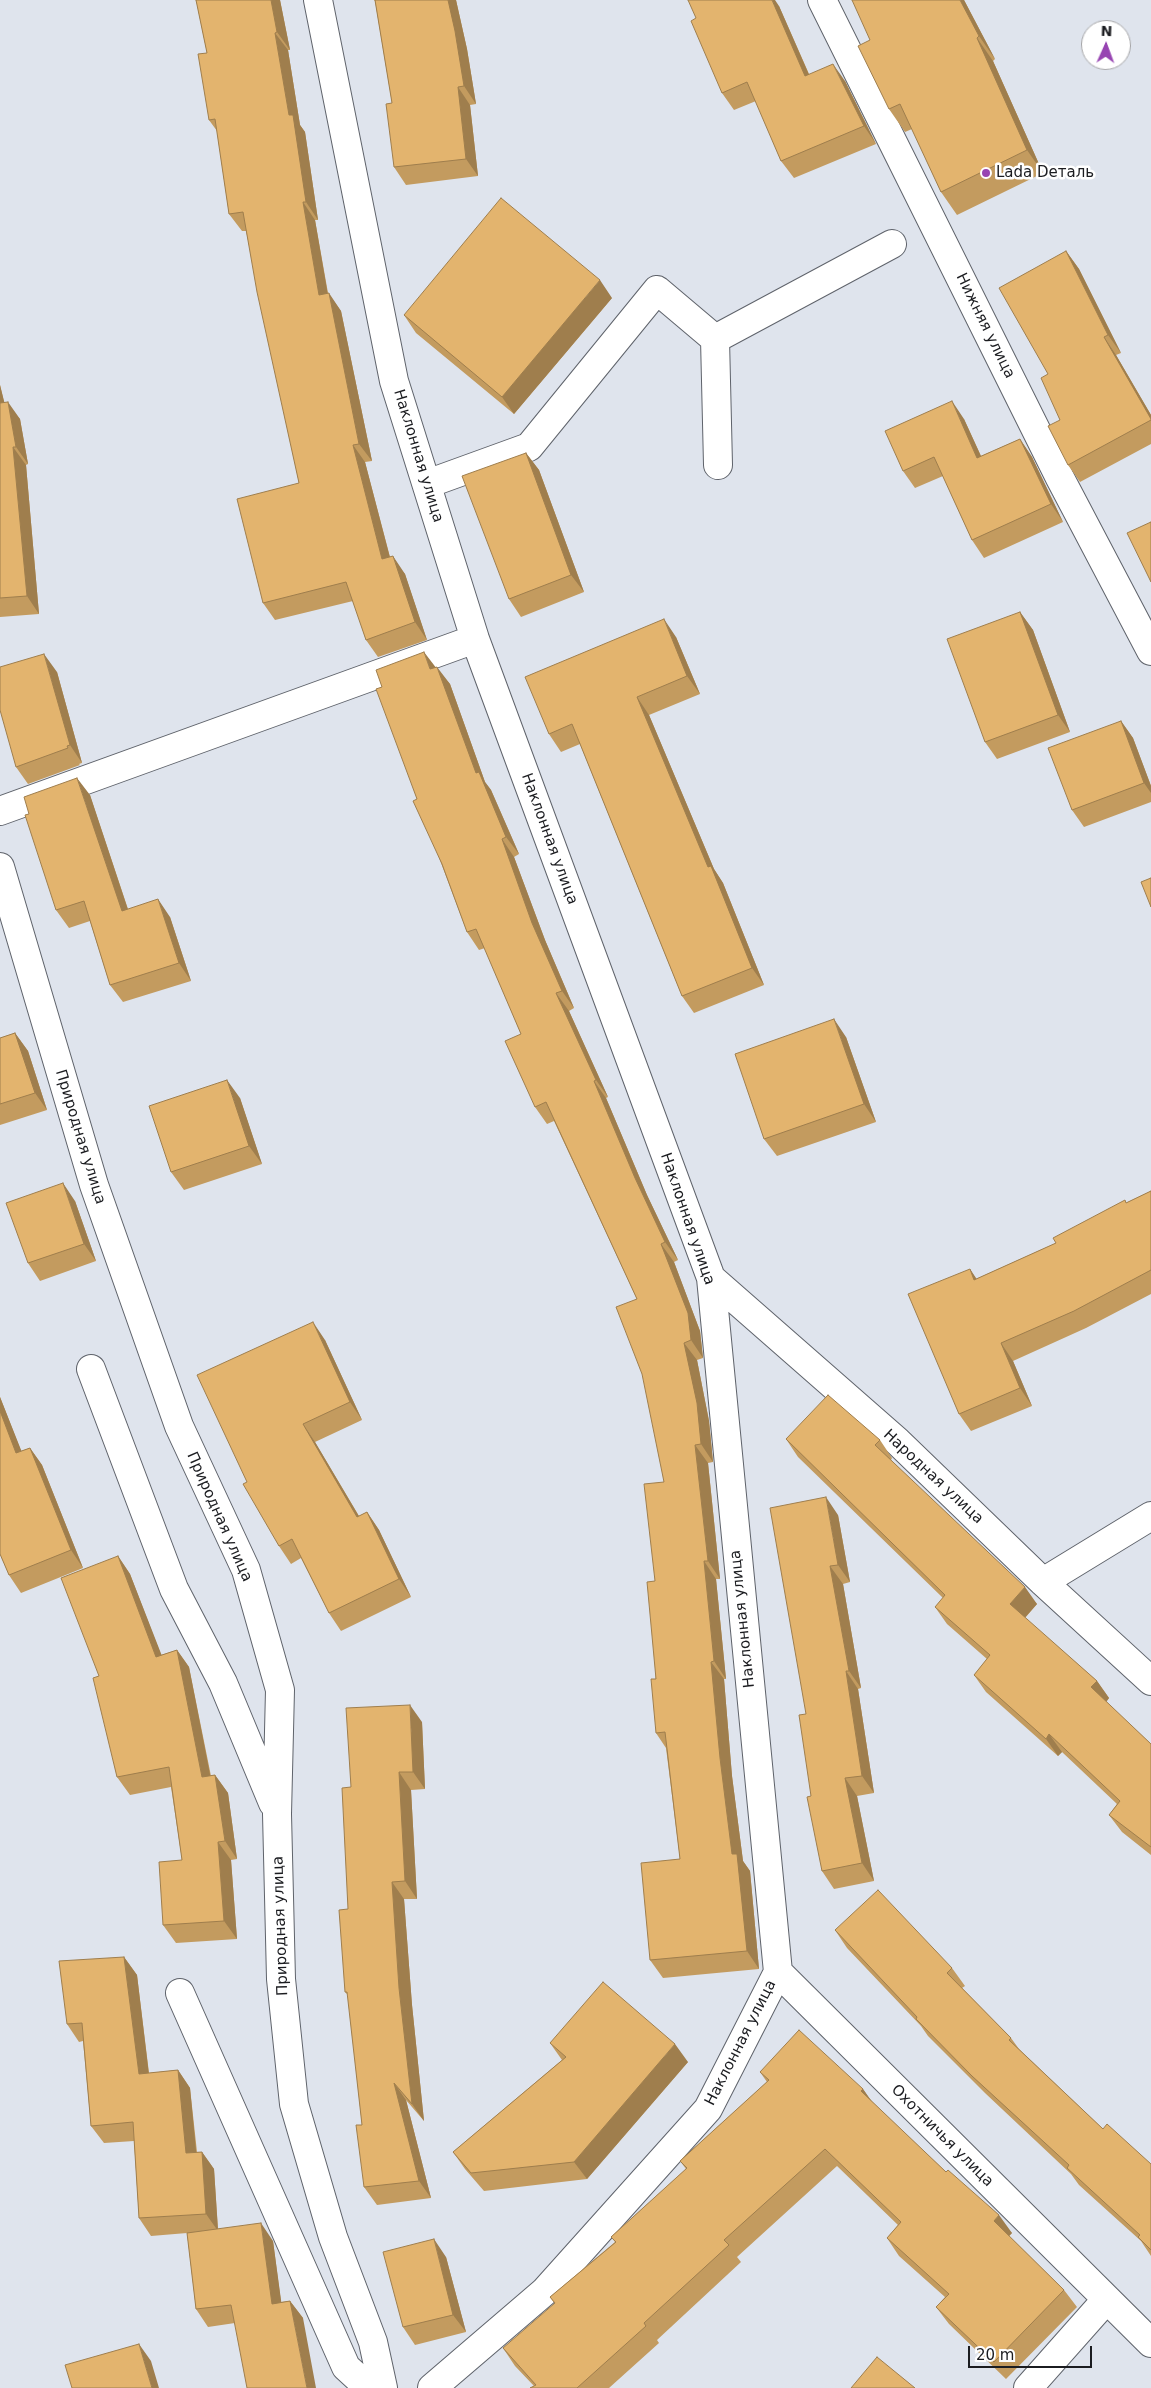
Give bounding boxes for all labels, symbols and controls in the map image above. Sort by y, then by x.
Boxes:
north arrow [1081,20,1131,70]
text: N [1100,23,1113,39]
place label: Lada Dеталь [996,164,1094,182]
marker: Lada Dеталь [980,167,992,179]
street label: Нижняя улица [952,270,1018,382]
street label: Наклонная улица [389,387,447,525]
street label: Наклонная улица [517,771,581,907]
street label: Природная улица [51,1067,109,1207]
street label: Наклонная улица [656,1151,718,1287]
street label: Народная улица [879,1426,987,1528]
street label: Природная улица [182,1449,256,1585]
street label: Наклонная улица [727,1549,759,1689]
street label: Природная улица [270,1856,292,1996]
street label: Наклонная улица [702,1977,780,2109]
street label: Охотничья улица [887,2081,997,2191]
scale bar [971,2336,1095,2368]
text: 20 m [976,2346,1014,2364]

